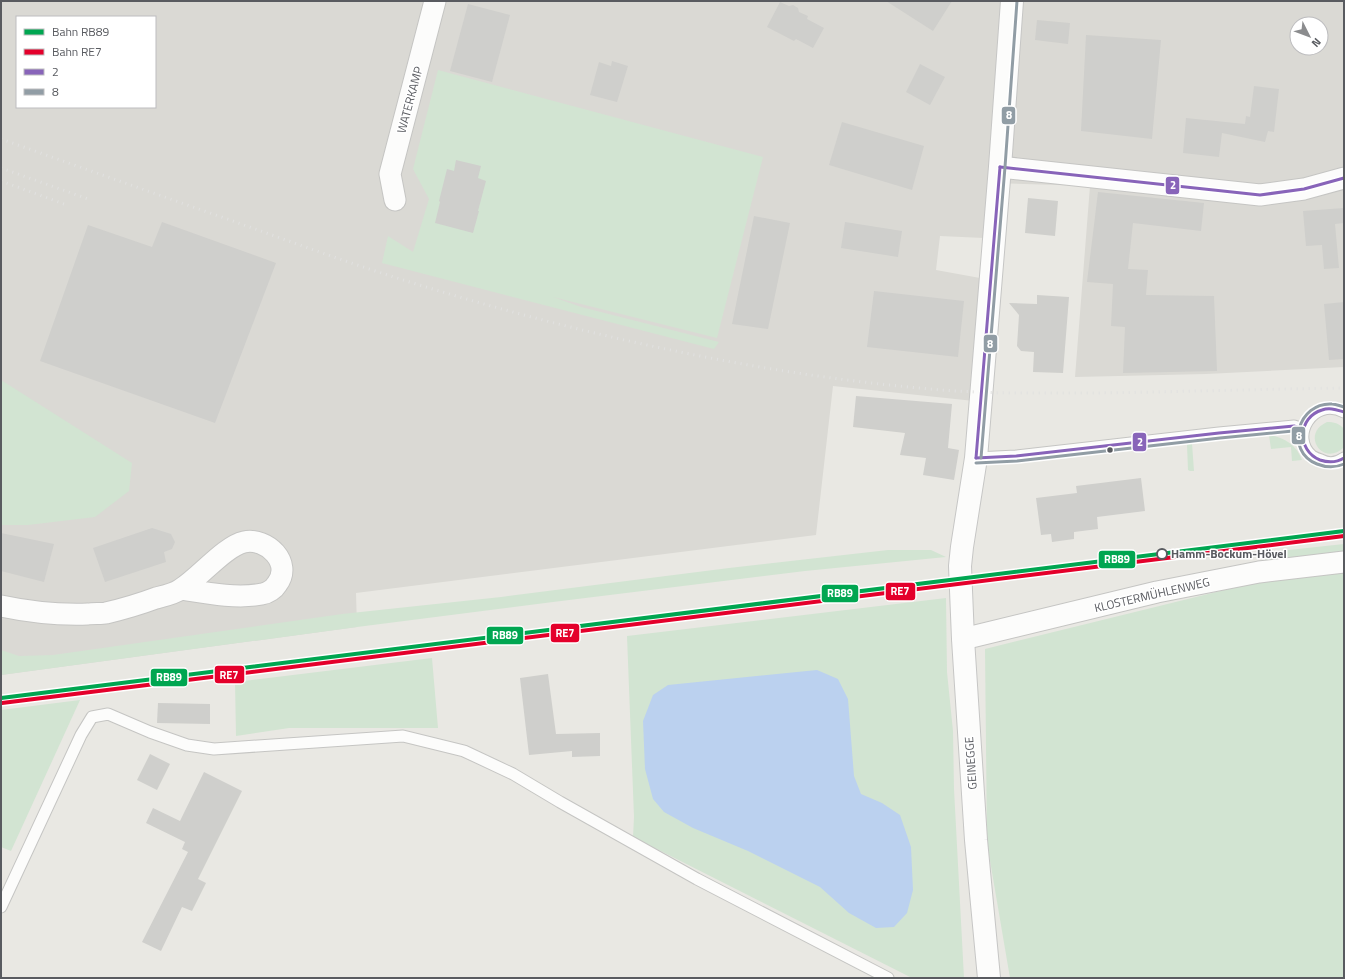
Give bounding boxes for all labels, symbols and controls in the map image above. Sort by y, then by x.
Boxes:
legend [16,16,156,108]
north arrow [1289,16,1329,56]
text: Bahn RB89 [52,22,109,41]
text: N [1308,35,1325,51]
text: Bahn RE7 [52,42,102,61]
text: 2 [52,62,59,81]
street label: WATERKAMP [391,64,428,135]
text: 8 [52,82,59,101]
line badge: 8 [1001,106,1016,125]
text: 8 [1006,107,1012,123]
line badge: 2 [1165,176,1180,195]
text: 2 [1170,177,1176,193]
line badge: 8 [983,334,998,353]
text: 8 [987,336,993,352]
line badge: 8 [1291,426,1306,445]
text: 8 [1296,428,1302,444]
line badge: 2 [1132,432,1147,452]
text: 2 [1137,434,1143,450]
unlabelled marker [1105,445,1115,455]
place label: Hamm-Bockum-Hövel [1171,544,1287,563]
marker: Hamm-Bockum-Hövel [1156,548,1168,560]
line badge: RB89 [1098,550,1136,569]
text: RB89 [1104,551,1130,567]
street label: KLOSTERMÜHLENWEG [1092,572,1212,617]
line badge: RE7 [885,582,916,601]
text: RE7 [890,583,910,599]
line badge: RB89 [821,584,859,603]
text: RB89 [827,585,853,601]
line badge: RE7 [550,623,580,643]
text: RE7 [555,625,575,641]
line badge: RB89 [486,626,524,645]
text: RB89 [492,627,518,643]
line badge: RE7 [214,665,245,684]
text: RE7 [219,667,239,683]
line badge: RB89 [150,668,188,687]
text: RB89 [156,669,182,685]
street label: GEINEGGE [959,736,982,790]

